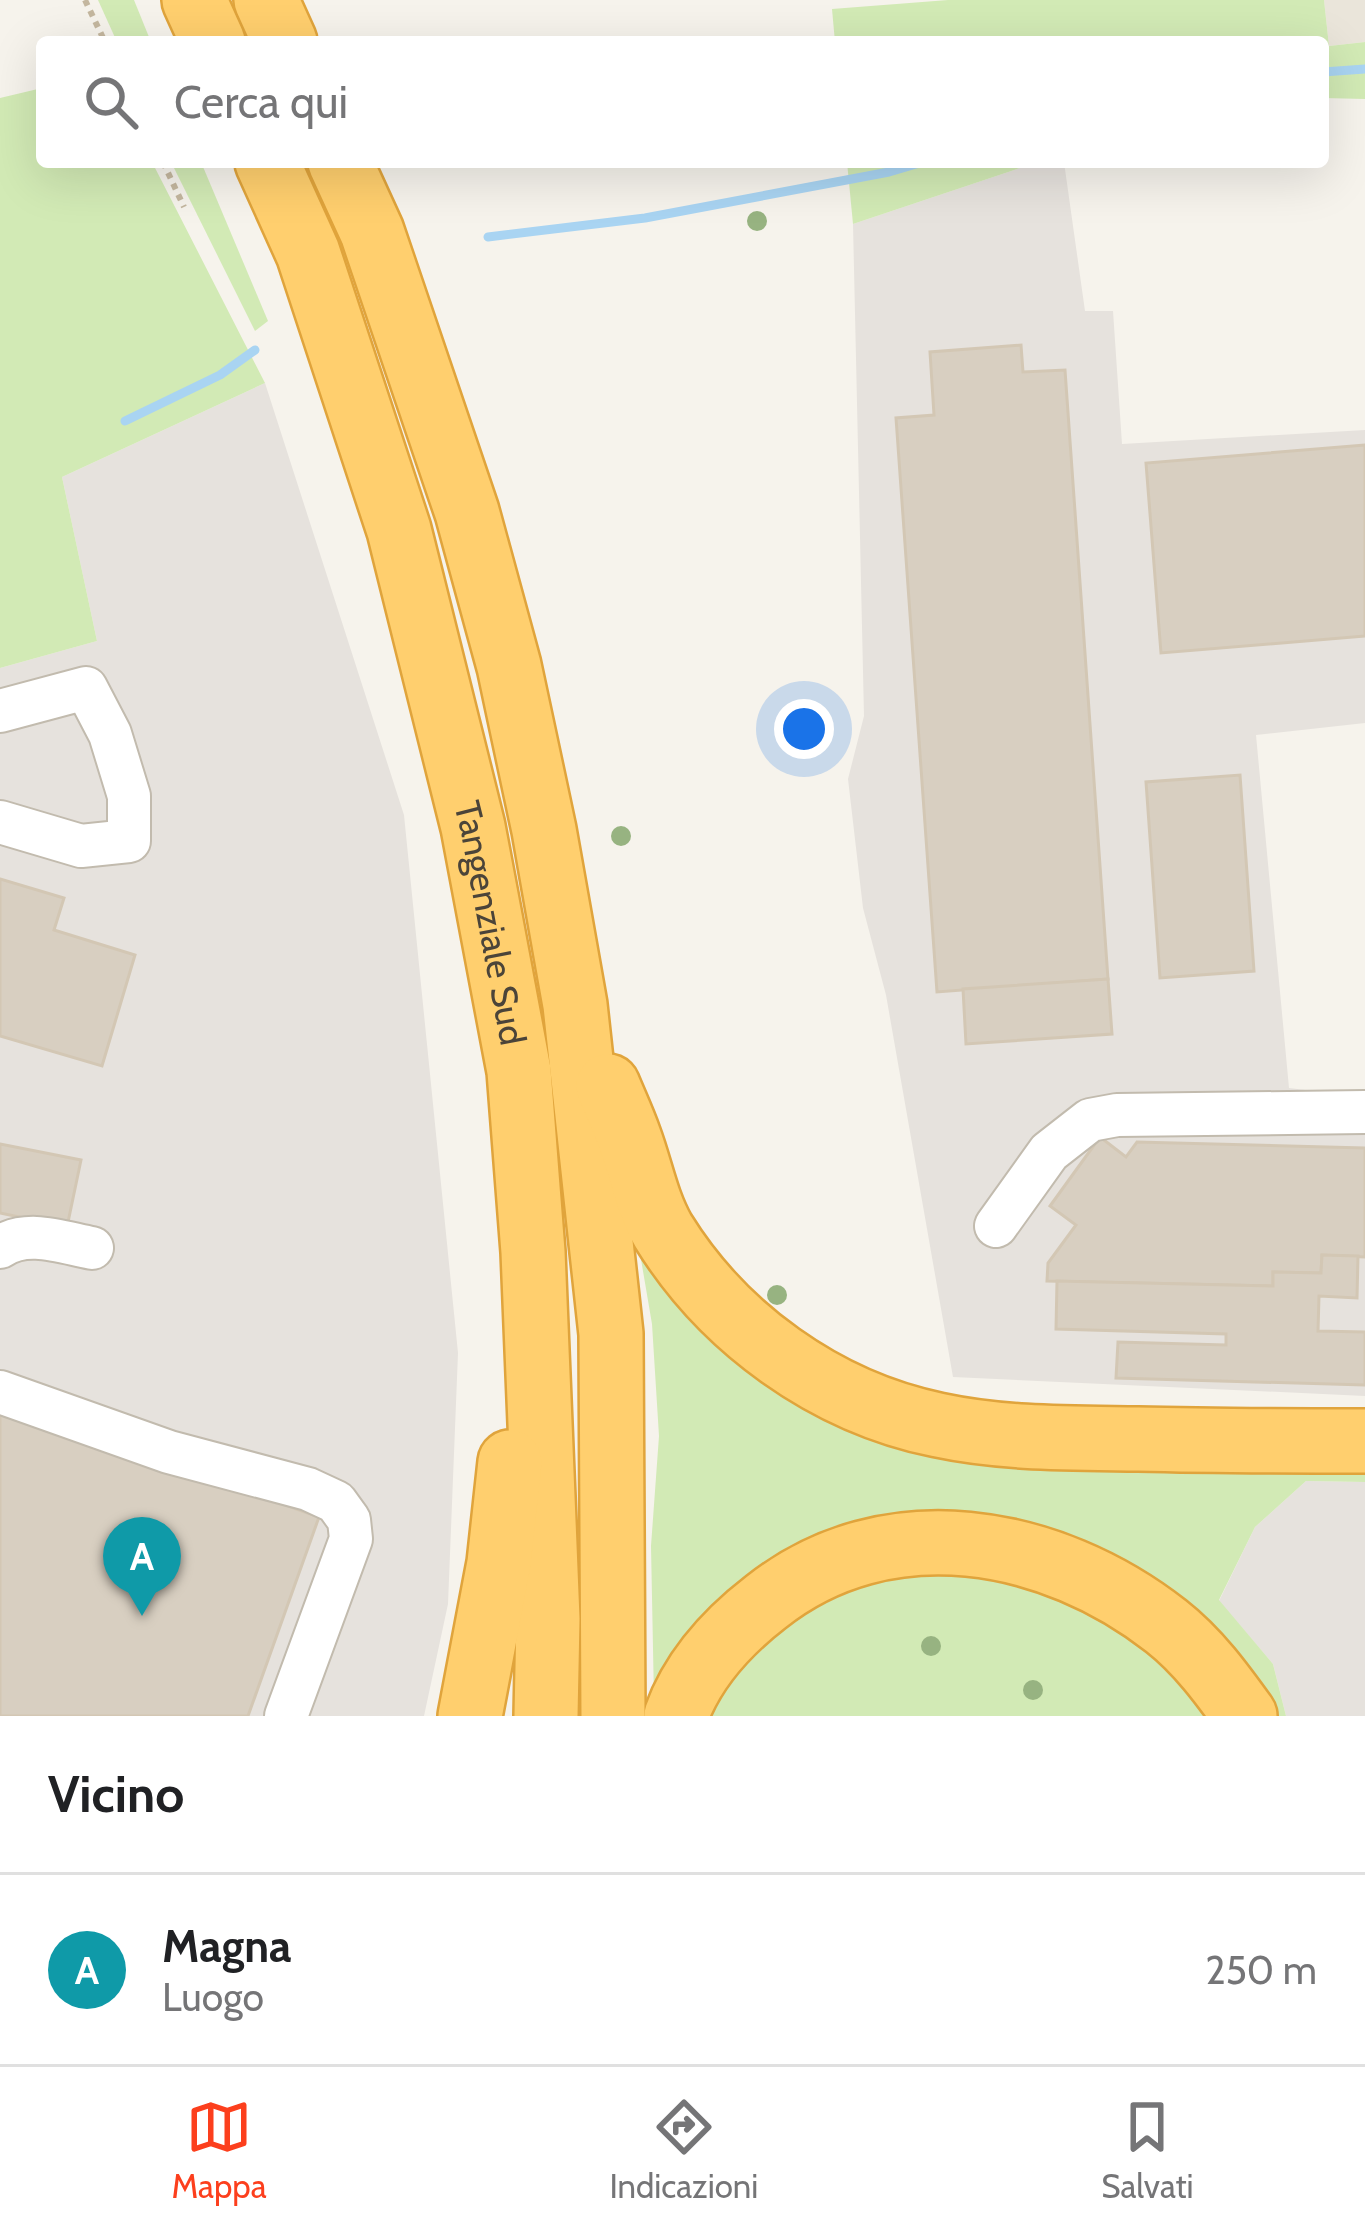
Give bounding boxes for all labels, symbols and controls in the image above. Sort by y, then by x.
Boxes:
search box [36,36,1329,168]
icon: search [78,69,144,135]
text: Cerca qui [174,75,348,129]
your location [774,699,834,759]
street label: Tangenziale Sud [445,796,536,1048]
pin: A [103,1517,181,1616]
text: Vicino [48,1763,184,1825]
text: Magna [162,1919,291,1973]
text: A [75,1946,99,1994]
text: 250 m [1205,1946,1317,1994]
text: Luogo [162,1973,264,2021]
tab: Mappa [171,2094,267,2206]
tab: Indicazioni [609,2094,758,2206]
tab: Salvati [1101,2094,1194,2206]

